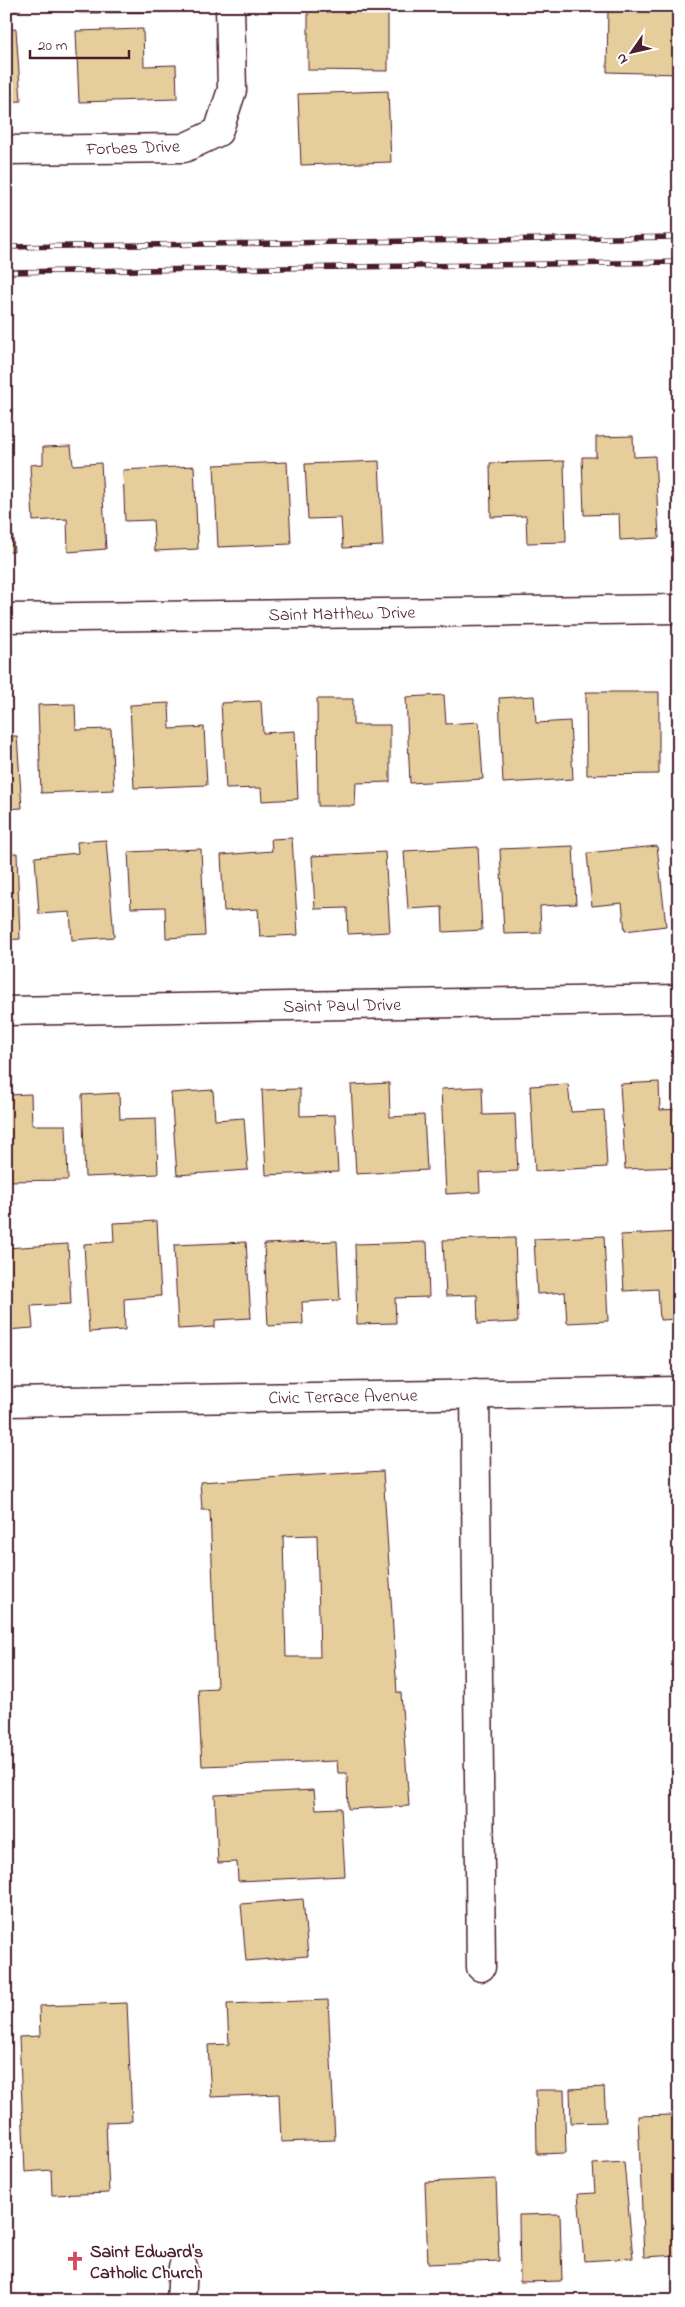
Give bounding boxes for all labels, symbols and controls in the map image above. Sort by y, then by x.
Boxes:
scale bar [30,28,129,60]
north arrow [608,28,658,78]
text: 20 m [38,35,68,57]
text: N [611,49,634,68]
street label: Forbes Drive [85,134,181,164]
street label: Saint Matthew Drive [268,601,417,629]
street label: Saint Paul Drive [283,993,402,1021]
street label: Civic Terrace Avenue [268,1384,419,1412]
place label: Saint Edward's Catholic Church [90,2240,203,2287]
church icon: Saint Edward's Catholic Church [64,2250,86,2272]

